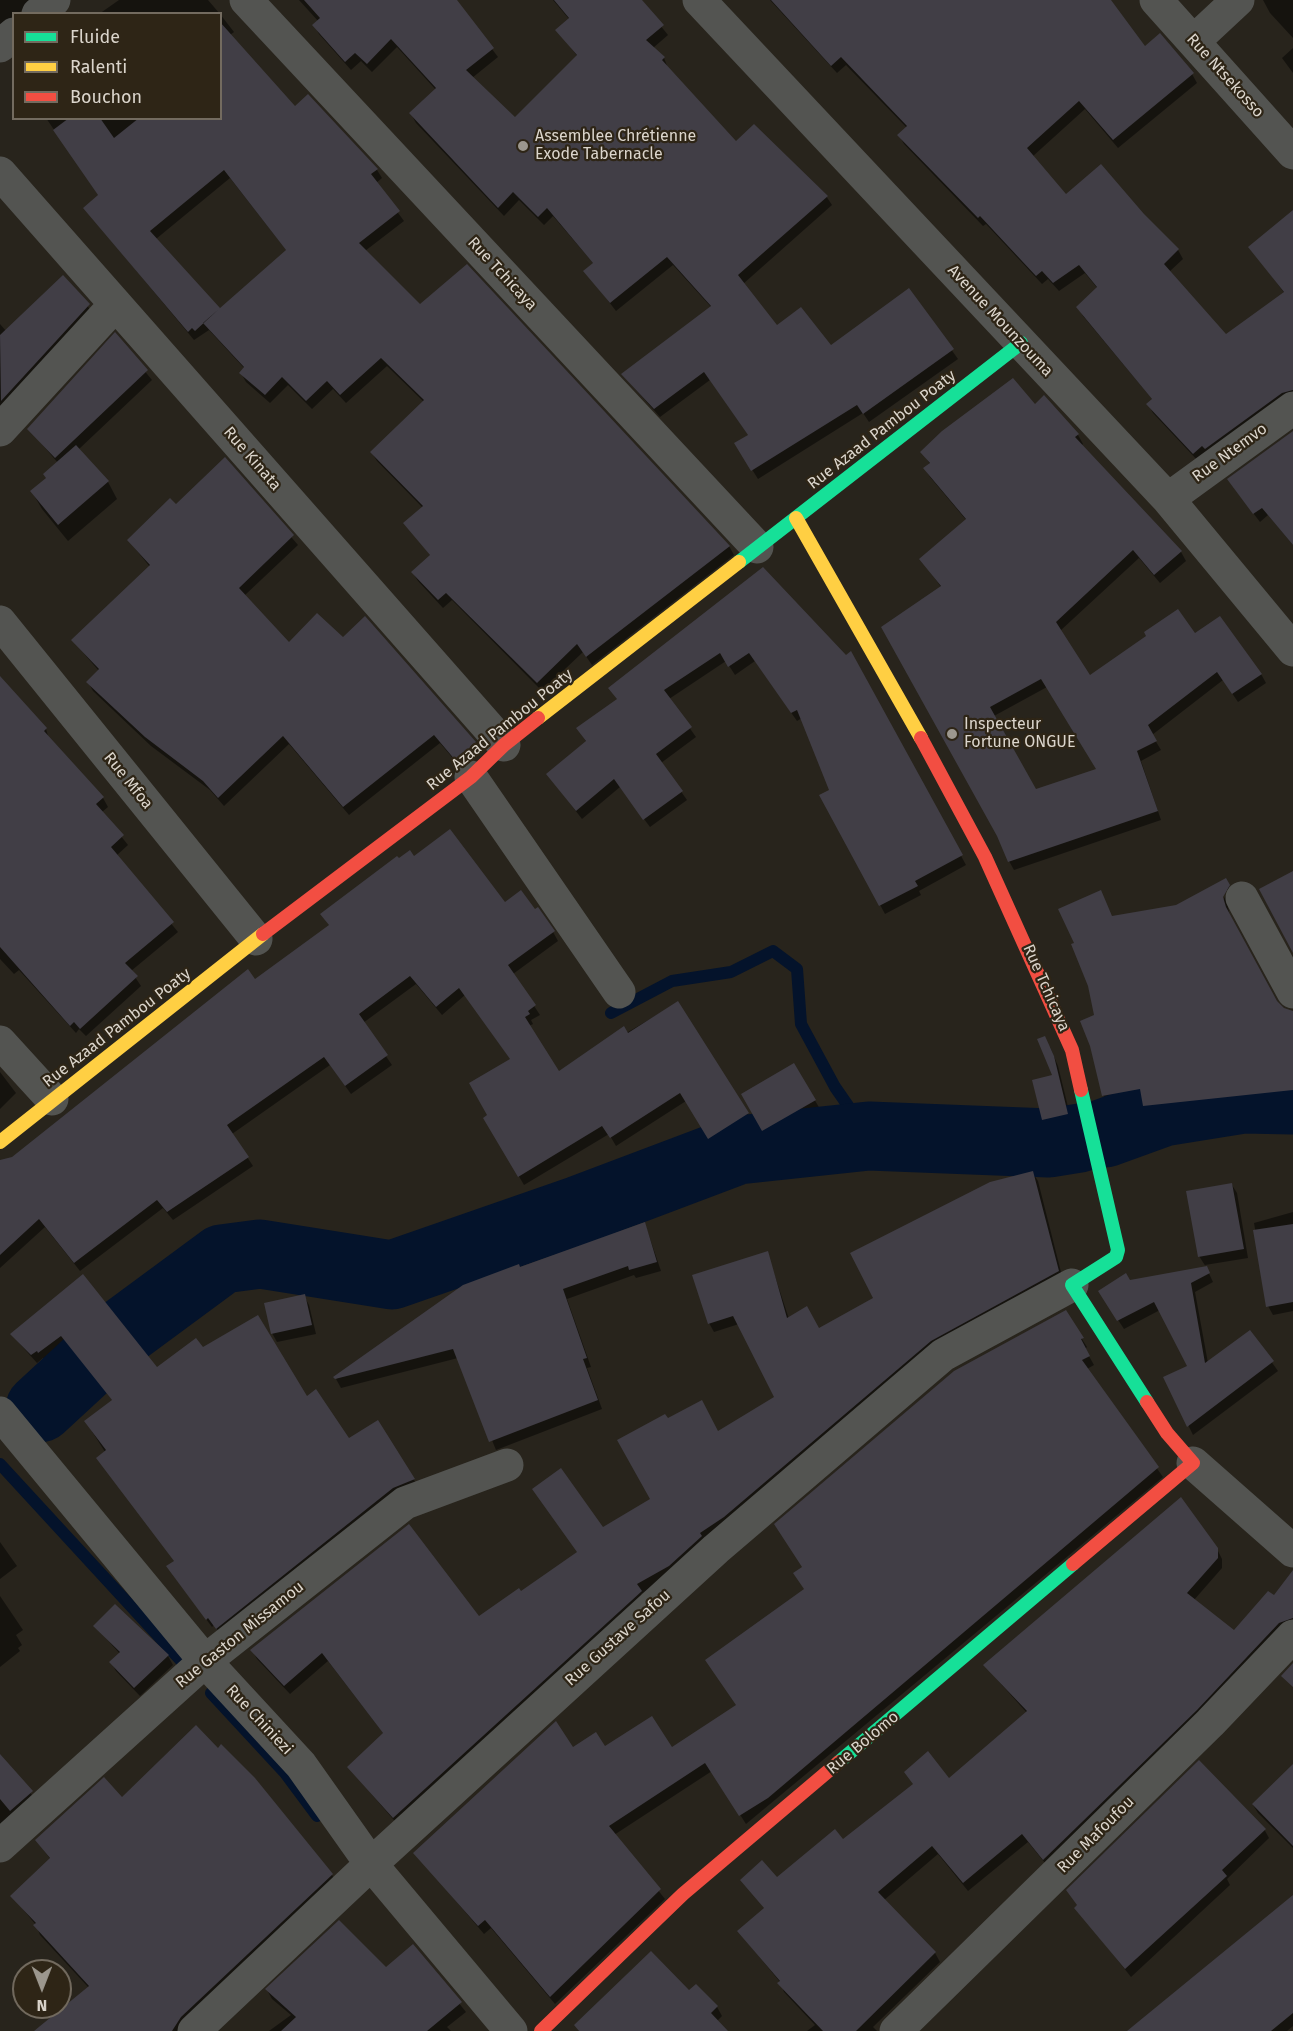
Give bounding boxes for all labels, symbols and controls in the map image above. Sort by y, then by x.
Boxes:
legend [12,12,222,120]
text: Fluide [70,26,120,48]
street label: Rue Ntsekosso [1182,30,1268,122]
text: Ralenti [70,56,127,78]
text: Bouchon [70,86,142,108]
place label: Assemblee Chrétienne Exode Tabernacle [535,127,696,165]
marker: Assemblee Chrétienne Exode Tabernacle [516,139,530,153]
street label: Rue Tchicaya [463,233,541,315]
street label: Avenue Mounzouma [943,261,1057,381]
street label: Rue Azaad Pambou Poaty [804,366,960,494]
street label: Rue Ntemvo [1189,419,1271,487]
street label: Rue Kinata [219,423,285,495]
street label: Rue Azaad Pambou Poaty [423,665,577,795]
place label: Inspecteur Fortune ONGUE [964,715,1075,753]
marker: Inspecteur Fortune ONGUE [945,727,959,741]
street label: Rue Mfoa [99,749,157,813]
street label: Rue Tchicaya [1018,942,1074,1034]
street label: Rue Azaad Pambou Poaty [39,964,195,1092]
street label: Rue Gaston Missamou [172,1577,308,1693]
street label: Rue Gustave Safou [561,1586,675,1690]
street label: Rue Chiniezi [222,1681,296,1759]
street label: Rue Bolomo [823,1707,903,1779]
street label: Rue Mafoufou [1054,1793,1138,1877]
north arrow [12,1959,72,2019]
text: N [37,1996,47,2015]

